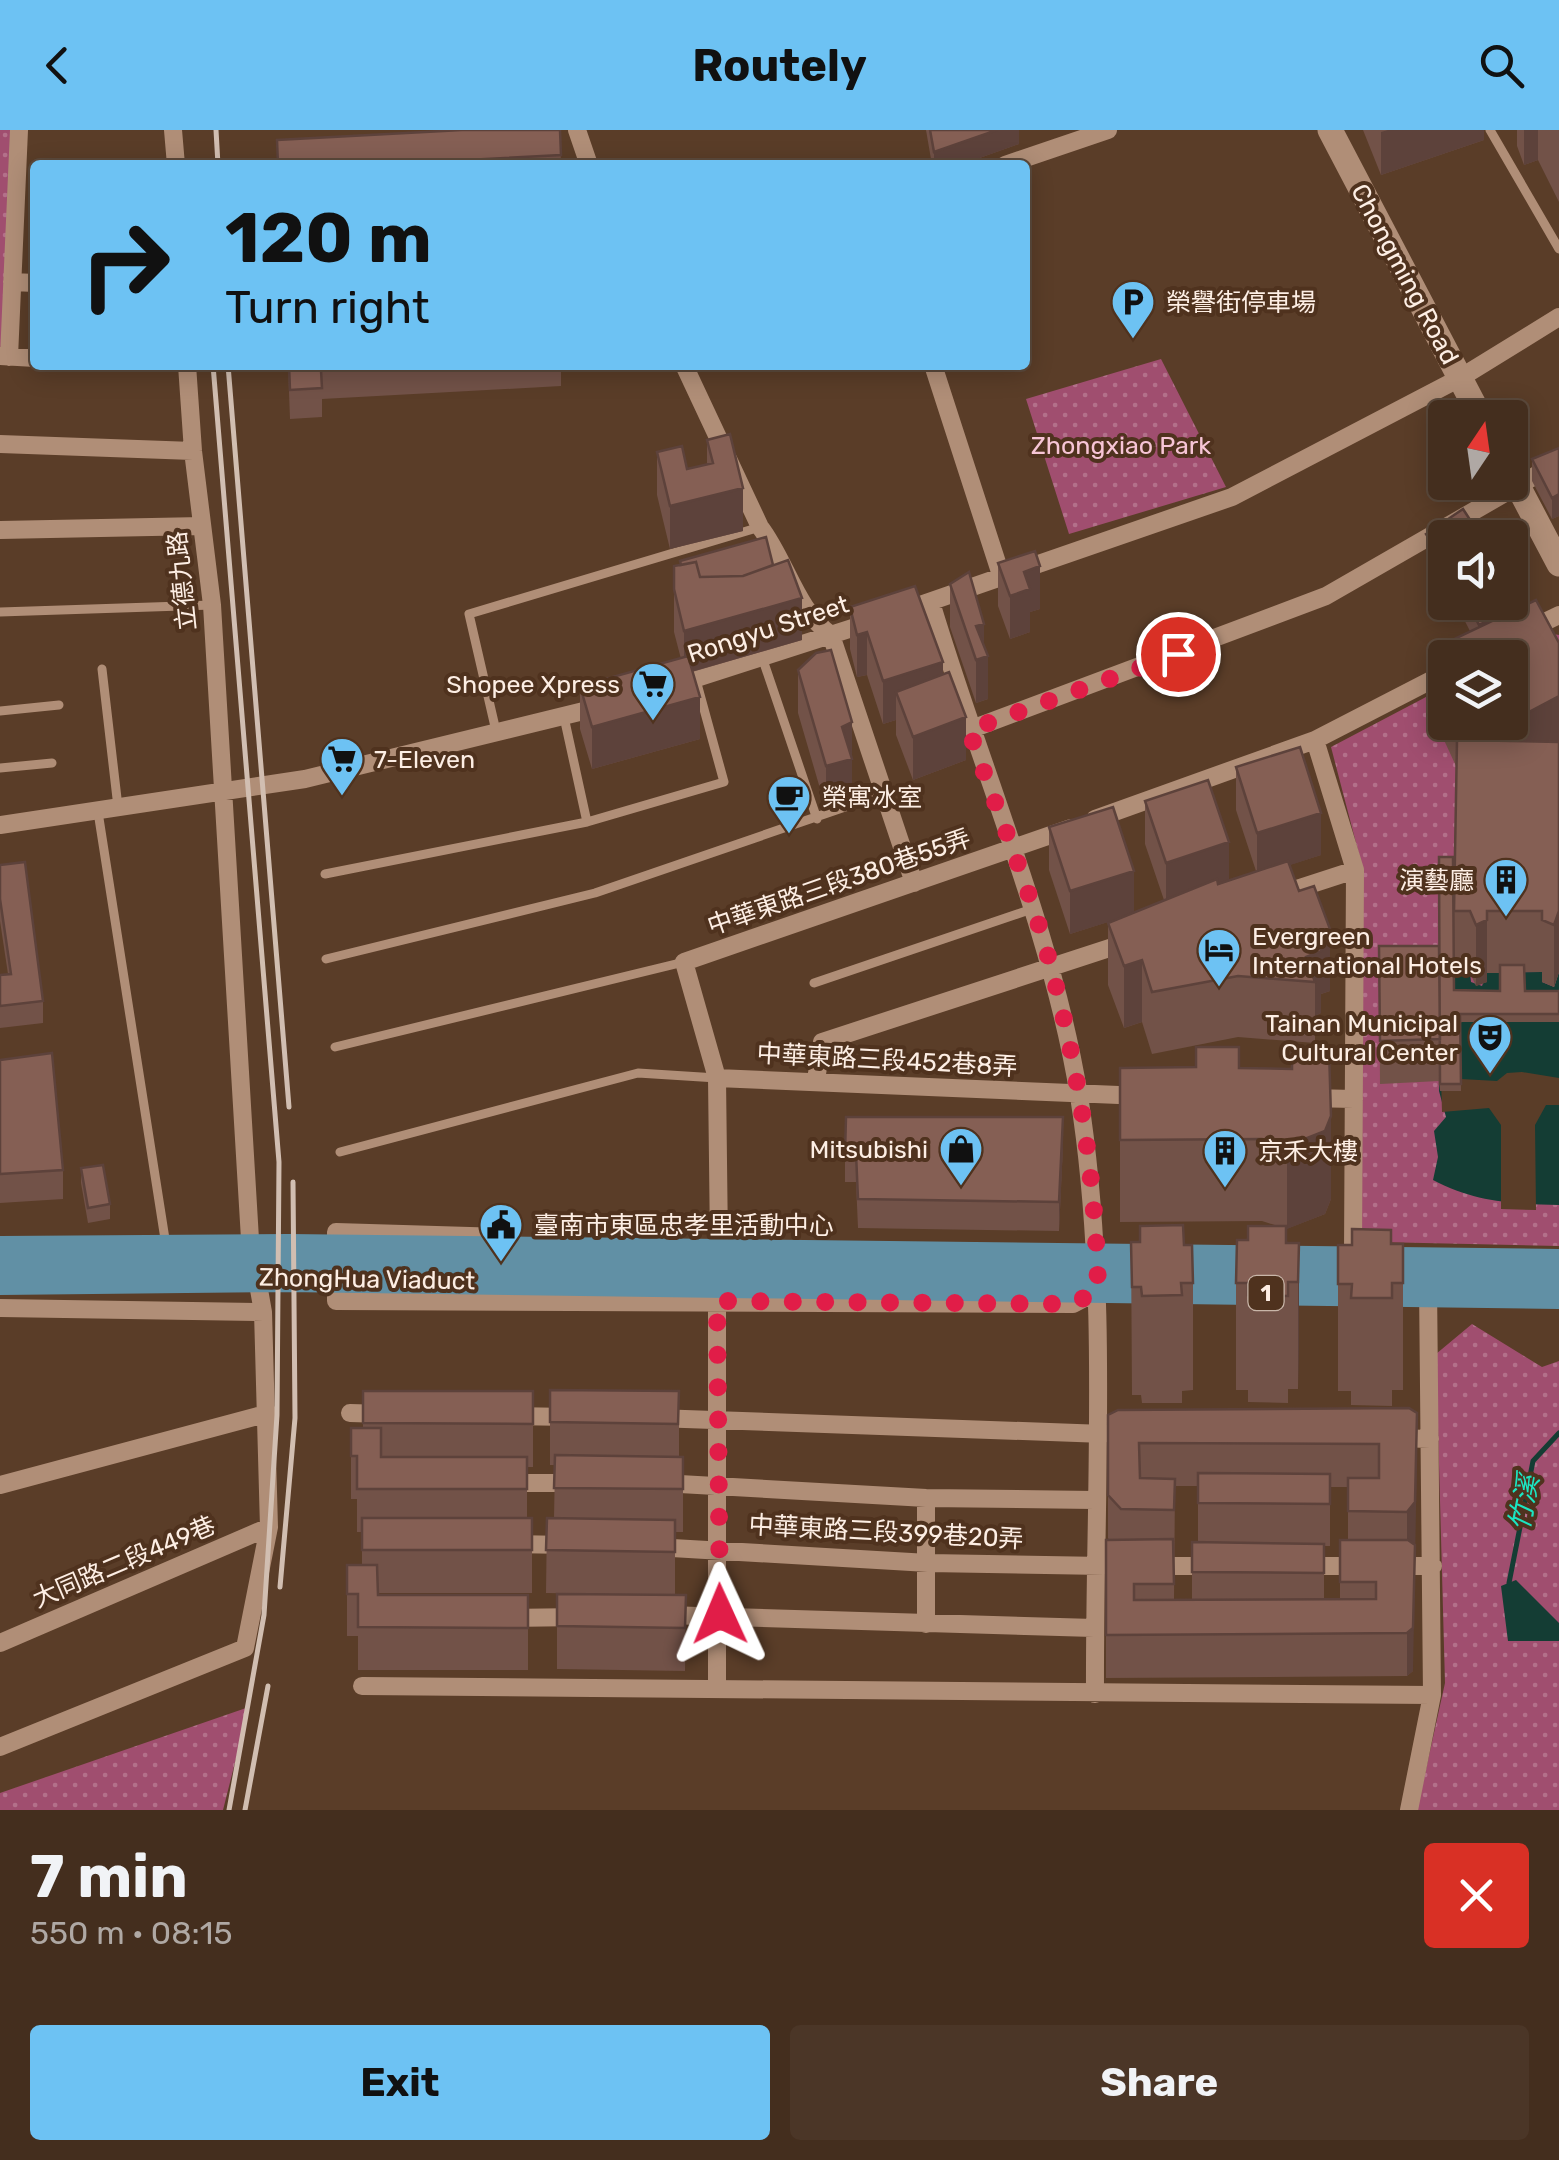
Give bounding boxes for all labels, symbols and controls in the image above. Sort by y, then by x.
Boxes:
icon: back [30,38,85,93]
icon: search [1474,38,1529,93]
text: Routely [692,39,867,92]
street label: Chongming Road [1345,179,1465,369]
text: 120 m [225,197,432,280]
icon: right [60,200,190,330]
parking icon: 榮譽街停車場 [1110,279,1156,340]
text: Turn right [225,281,429,334]
place label: 榮譽街停車場 [1166,288,1316,317]
north arrow [1428,400,1528,500]
map controls [1428,400,1528,740]
park label: Zhongxiao Park [1031,431,1211,460]
button: sound [1428,520,1528,620]
street label: 立德九路 [162,530,202,632]
street label: Rongyu Street [684,589,853,669]
pin [1136,612,1221,697]
icon: arrive [1151,627,1206,682]
button: layers [1428,640,1528,740]
supermarket icon: Shopee Xpress [630,661,676,722]
place label: Shopee Xpress [446,670,620,699]
supermarket icon: 7-Eleven [319,736,365,797]
place label: 7-Eleven [374,745,475,774]
cafe icon: 榮寓冰室 [766,774,812,835]
place label: 榮寓冰室 [822,783,922,812]
street label: 中華東路三段380巷55弄 [704,823,974,941]
building icon: 演藝廳 [1483,857,1529,918]
place label: 演藝廳 [1399,866,1474,895]
place label: Evergreen International Hotels [1252,922,1482,980]
hotel icon: Evergreen International Hotels [1196,927,1242,988]
place label: Tainan Municipal Cultural Center [1265,1009,1458,1067]
theatre icon: Tainan Municipal Cultural Center [1467,1014,1513,1075]
street label: 中華東路三段452巷8弄 [756,1039,1018,1081]
shop icon: Mitsubishi [938,1126,984,1187]
building icon: 京禾大樓 [1202,1128,1248,1189]
place label: Mitsubishi [810,1135,928,1164]
place label: 京禾大樓 [1258,1137,1358,1166]
public building icon: 臺南市東區忠孝里活動中心 [478,1202,524,1263]
place label: 臺南市東區忠孝里活動中心 [534,1211,834,1240]
street label: ZhongHua Viaduct [259,1263,476,1295]
road number: 1 [1248,1276,1284,1310]
water label: 竹溪 [1502,1468,1546,1534]
street label: 大同路二段449巷 [28,1510,220,1614]
street label: 中華東路三段399巷20弄 [748,1510,1024,1554]
position arrow [668,1562,772,1666]
text: 7 min [30,1841,188,1912]
button: close [1424,1843,1529,1948]
text: 550 m · 08:15 [30,1914,232,1952]
button: Exit [30,2025,770,2140]
button: Share [790,2025,1529,2140]

